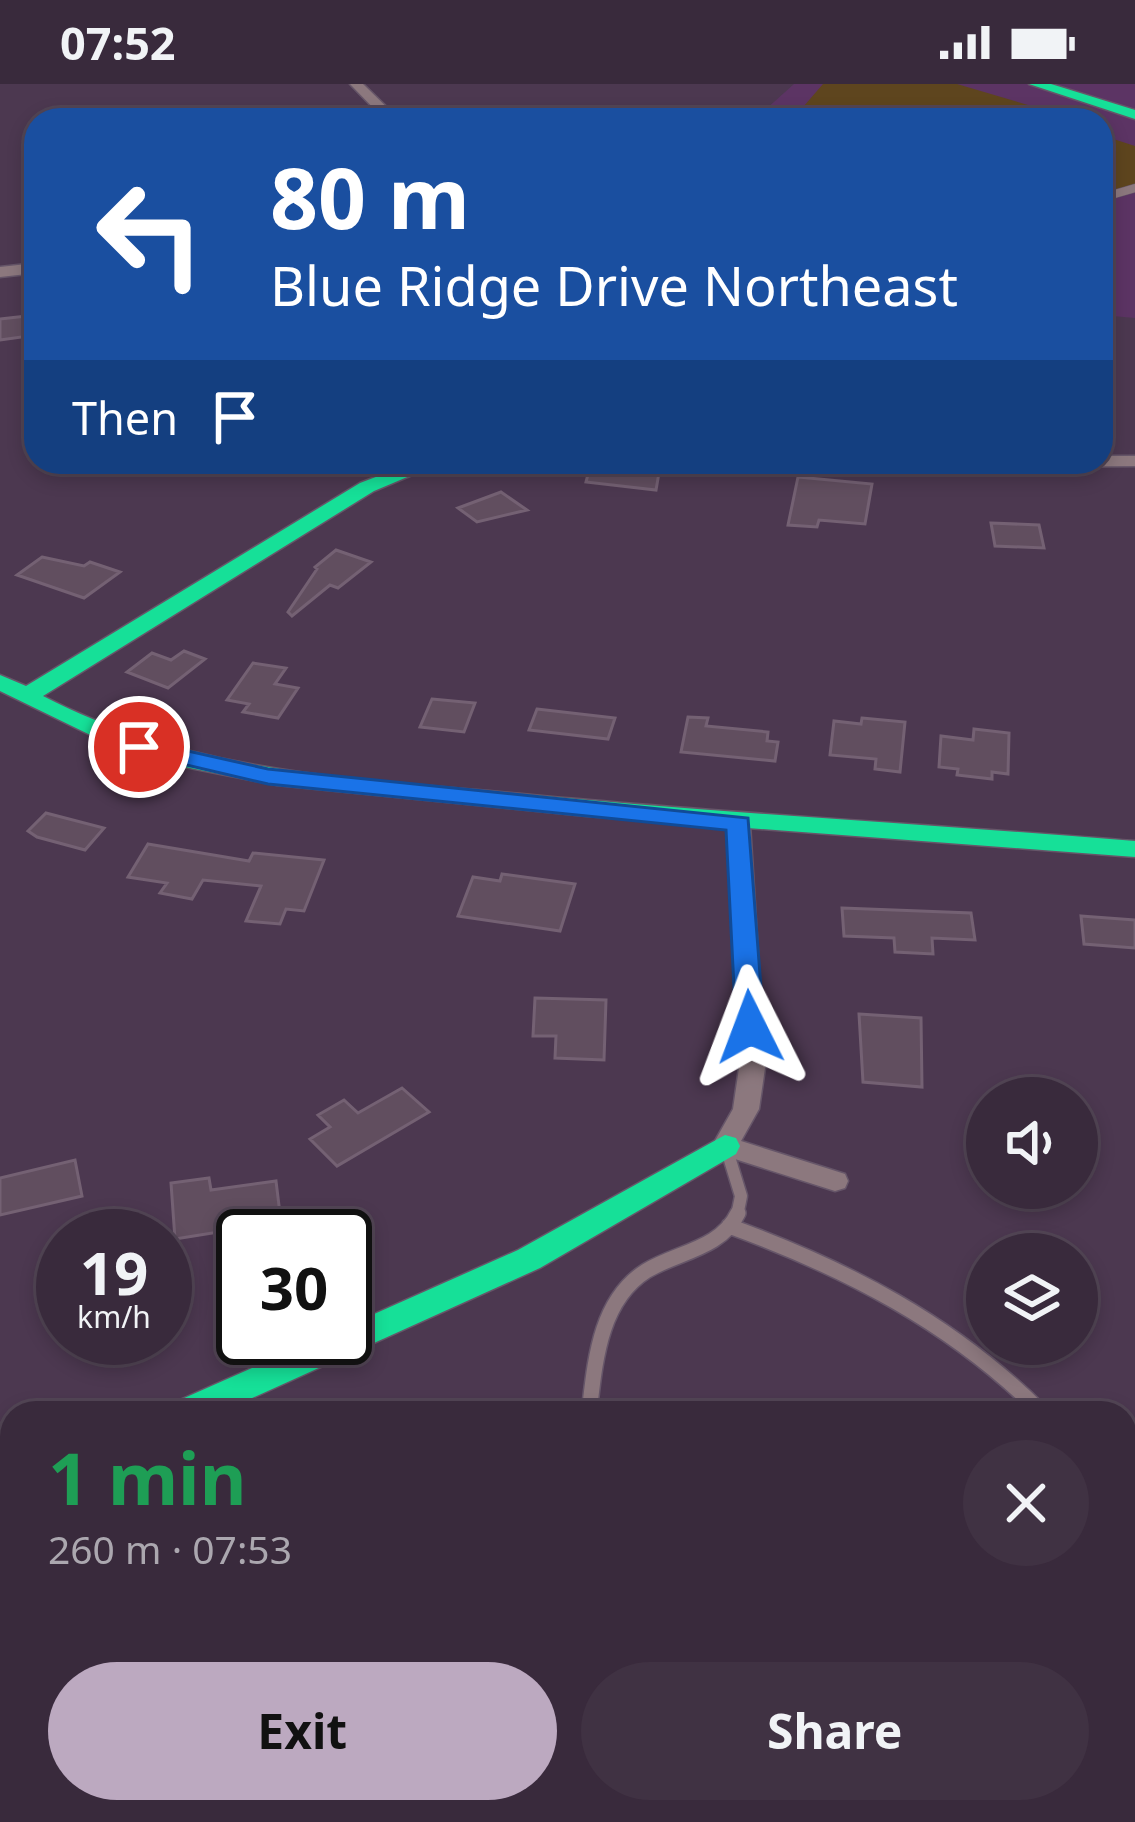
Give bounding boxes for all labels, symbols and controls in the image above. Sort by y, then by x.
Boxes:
text: 07:52 [60,12,176,73]
text: 80 m [270,139,470,254]
icon: left [72,156,228,312]
text: Blue Ridge Drive Northeast [270,248,958,322]
icon: arrive [202,384,268,450]
text: Then [72,387,178,448]
pin [88,696,190,798]
icon: arrive [106,714,172,780]
position arrow [687,964,813,1090]
map controls [966,1077,1098,1365]
button: sound [966,1077,1098,1209]
speed limit sign: 30 [216,1209,372,1365]
text: 19 [80,1231,148,1313]
button: layers [966,1233,1098,1365]
text: km/h [77,1296,151,1337]
text: 1 min [48,1428,246,1526]
button: close [963,1440,1089,1566]
text: 260 m · 07:53 [48,1522,292,1575]
button: Exit [48,1662,557,1800]
button: Share [581,1662,1089,1800]

